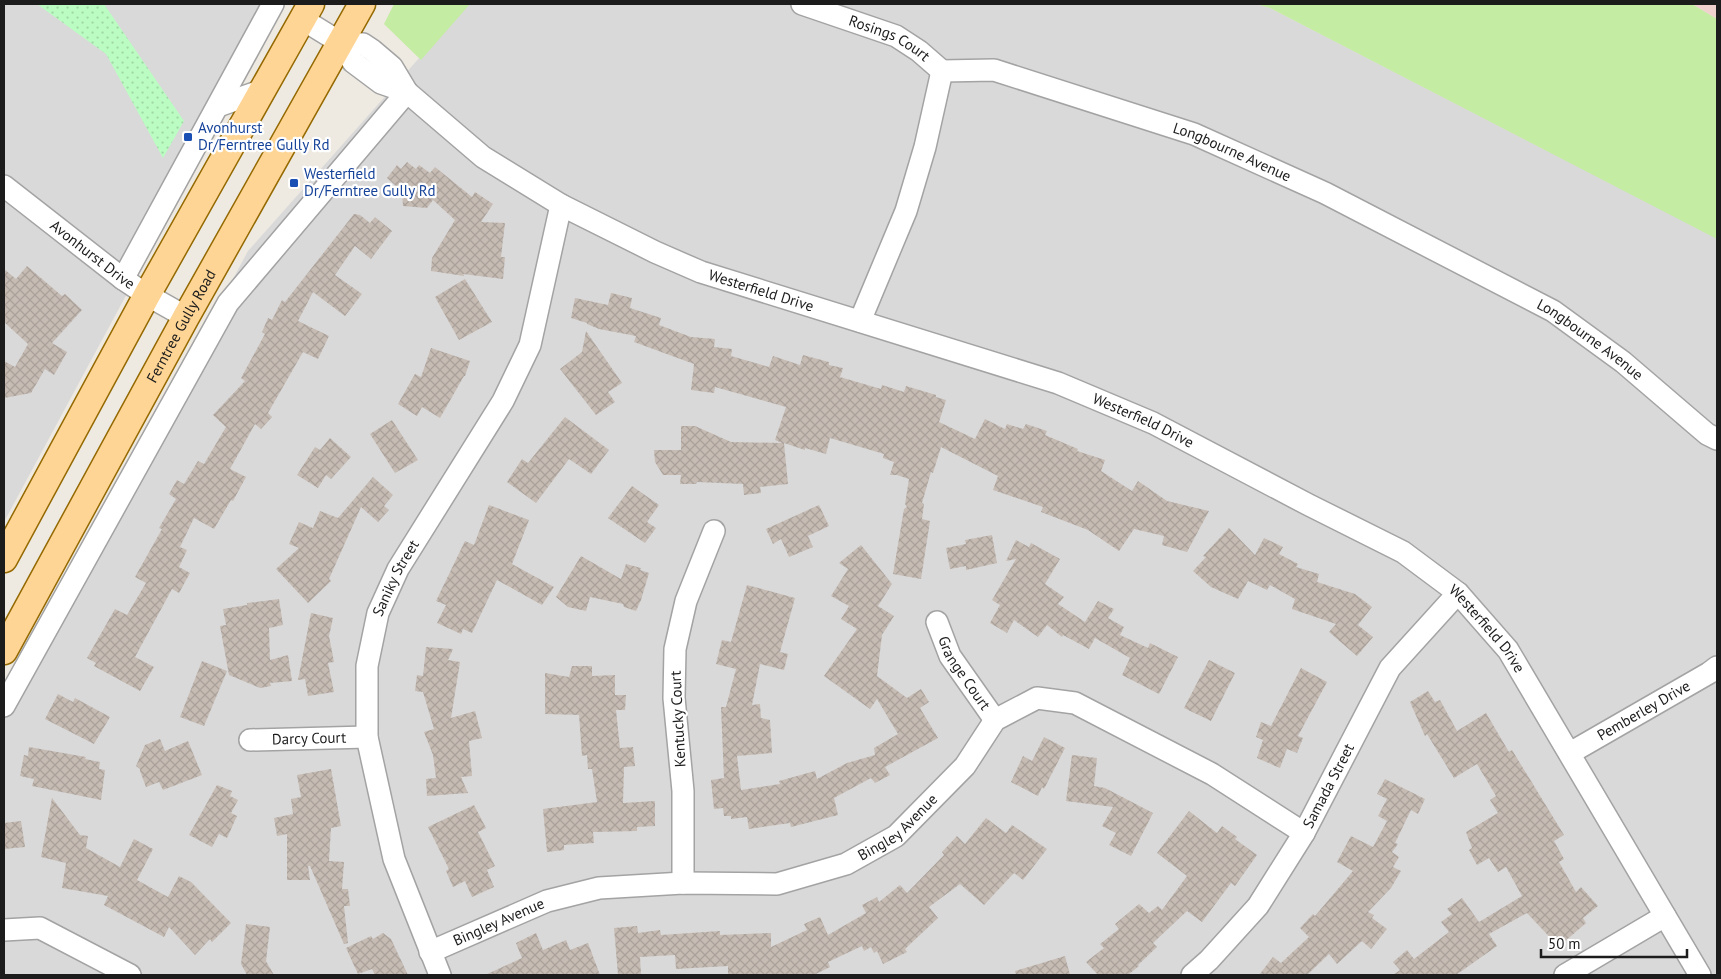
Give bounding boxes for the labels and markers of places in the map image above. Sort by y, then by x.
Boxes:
place label: Avonhurst Dr/Ferntree Gully Rd [198,118,330,154]
marker: Avonhurst Dr/Ferntree Gully Rd [182,131,194,143]
place label: Westerfield Dr/Ferntree Gully Rd [304,164,436,200]
marker: Westerfield Dr/Ferntree Gully Rd [288,177,300,189]

